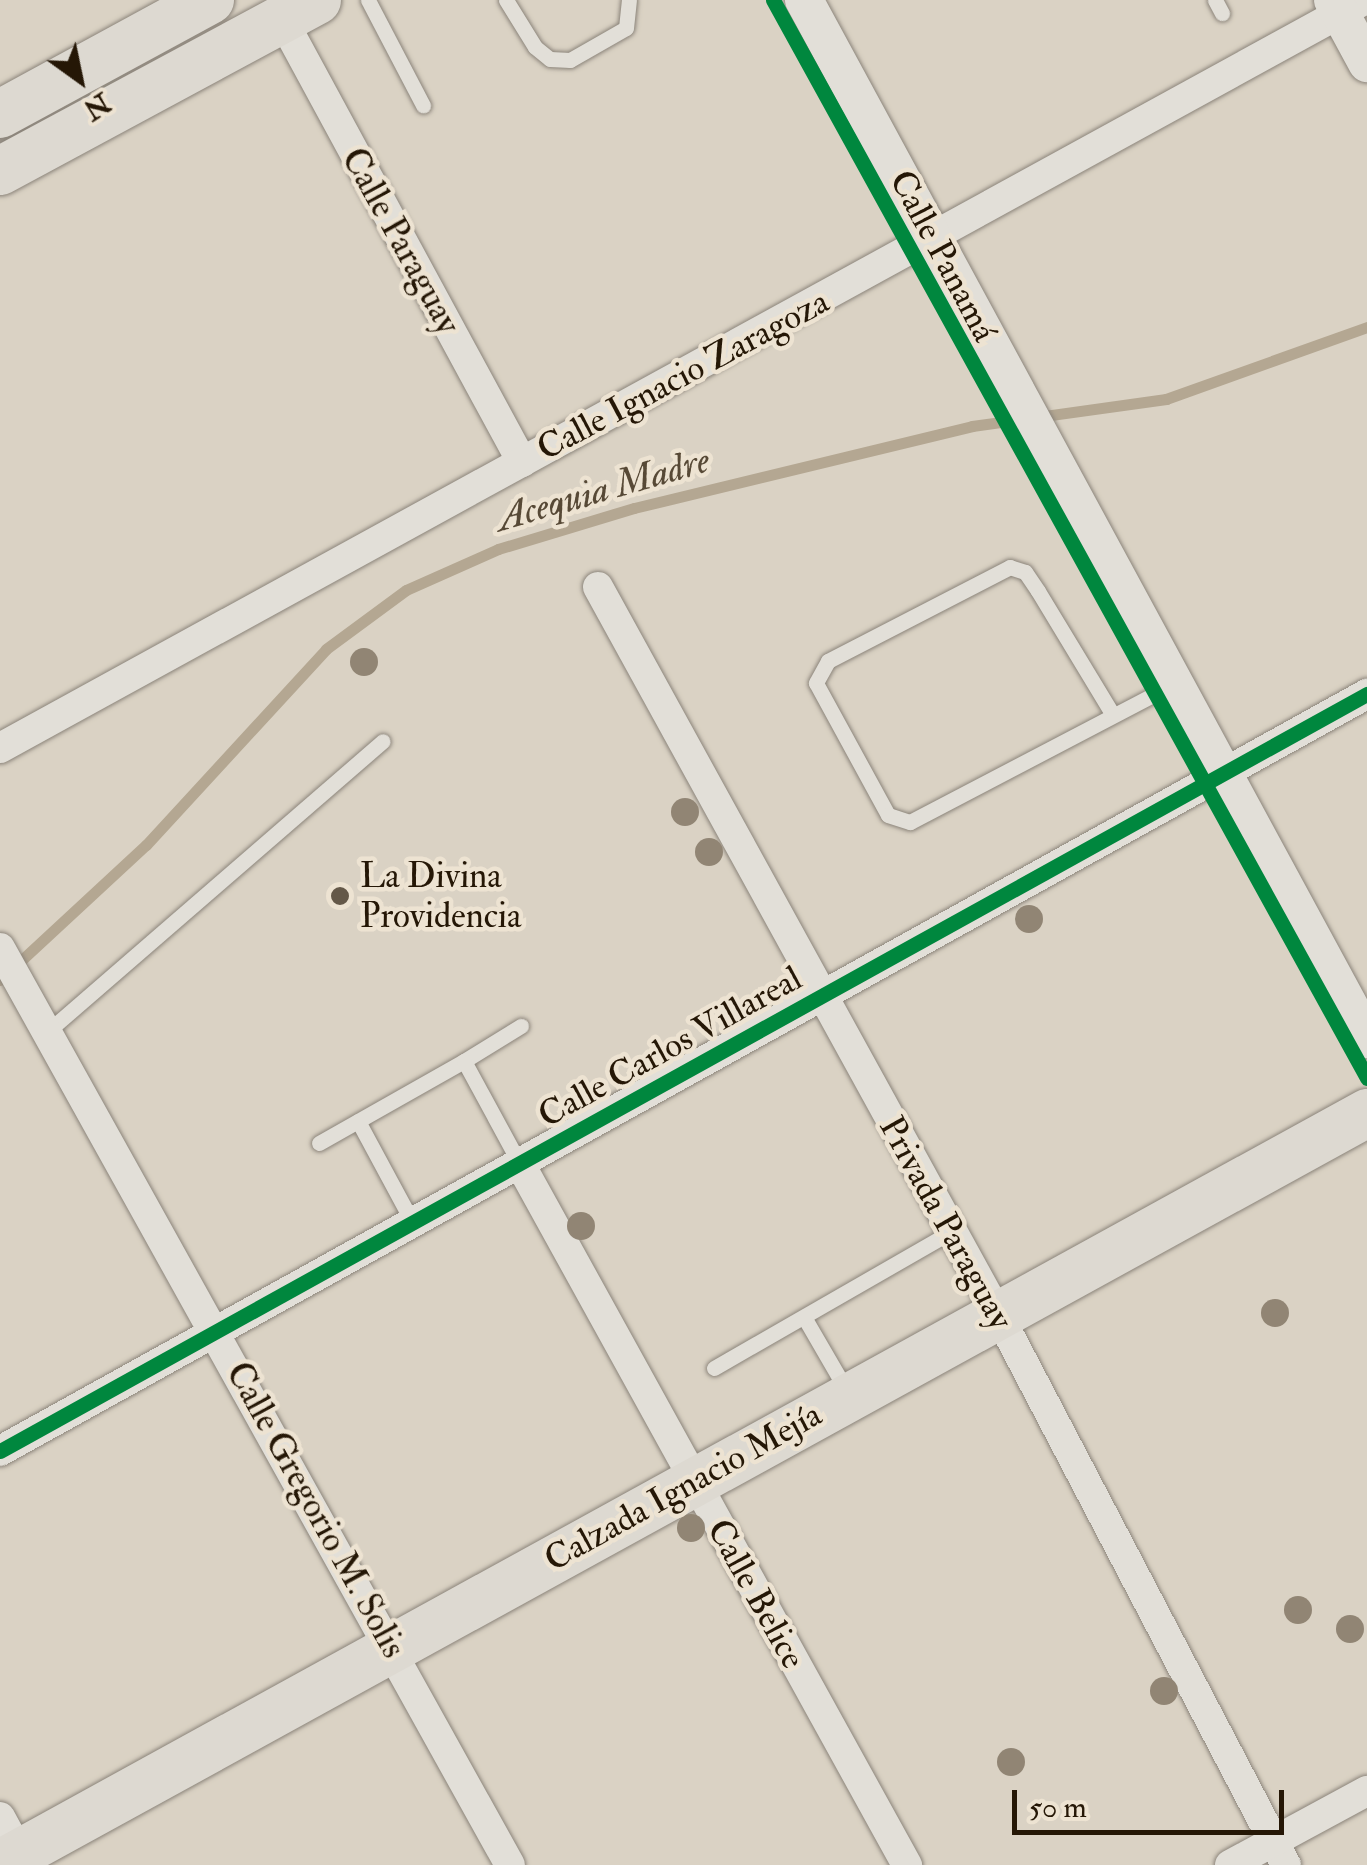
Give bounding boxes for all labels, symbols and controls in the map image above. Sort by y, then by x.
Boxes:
north arrow [30,30,130,130]
text: N [77,84,117,127]
street label: Calle Paraguay [333,141,469,341]
street label: Calle Panamá [880,163,1006,349]
street label: Calle Ignacio Zaragoza [530,280,836,470]
water label: Acequia Madre [491,438,715,542]
place label: La Divina Providencia [360,855,521,937]
marker: La Divina Providencia [329,885,351,907]
street label: Calle Carlos Villareal [531,957,809,1137]
street label: Privada Paraguay [870,1109,1022,1337]
street label: Calle Gregorio M. Solis [217,1355,415,1665]
street label: Calzada Ignacio Mejía [537,1393,829,1581]
street label: Calle Belice [698,1512,814,1676]
scale bar [1017,1770,1290,1832]
text: 50 m [1029,1789,1087,1826]

